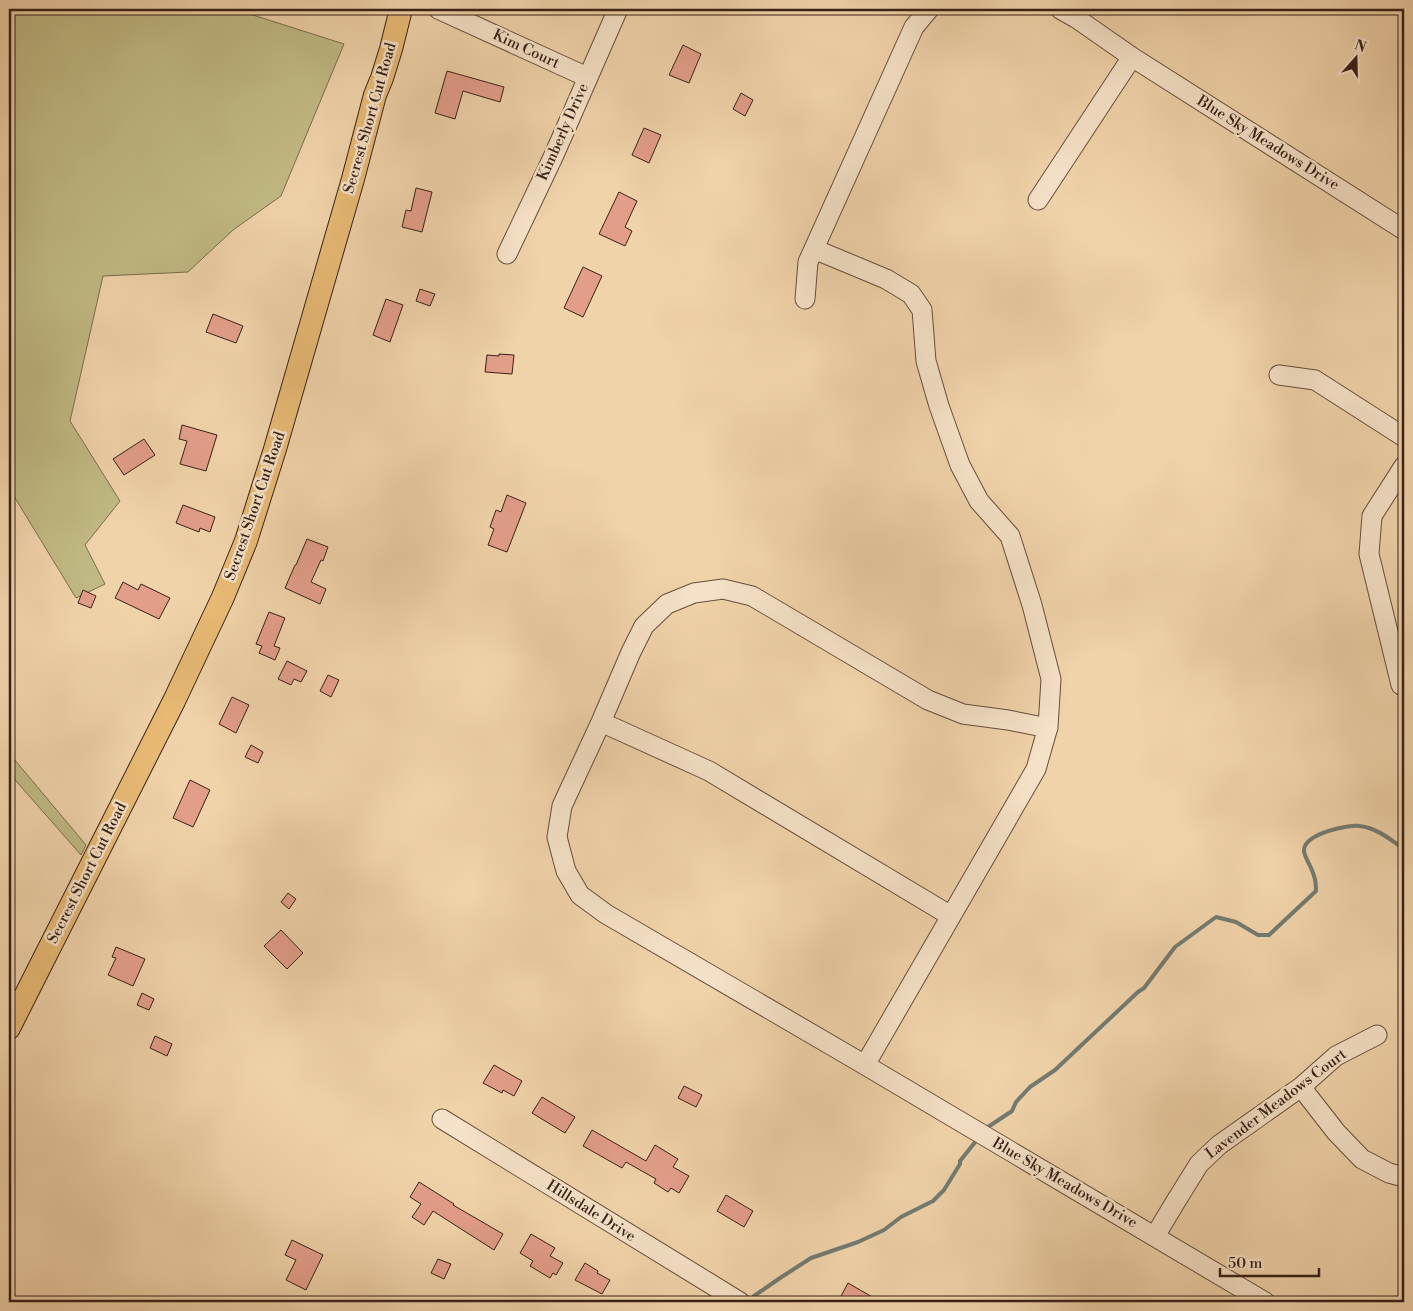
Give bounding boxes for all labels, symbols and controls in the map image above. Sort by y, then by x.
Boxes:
street label: Kim Court [490,25,563,73]
north arrow [1330,32,1380,82]
text: N [1352,36,1368,57]
street label: Secrest Short Cut Road [339,40,401,196]
street label: Kimberly Drive [533,80,593,184]
street label: Blue Sky Meadows Drive [1192,91,1343,195]
street label: Secrest Short Cut Road [221,429,290,583]
street label: Secrest Short Cut Road [43,799,131,947]
street label: Lavender Meadows Court [1202,1044,1351,1163]
street label: Blue Sky Meadows Drive [988,1133,1141,1232]
street label: Hillsdale Drive [543,1176,639,1246]
scale bar [1220,1246,1319,1278]
text: 50 m [1228,1254,1262,1273]

